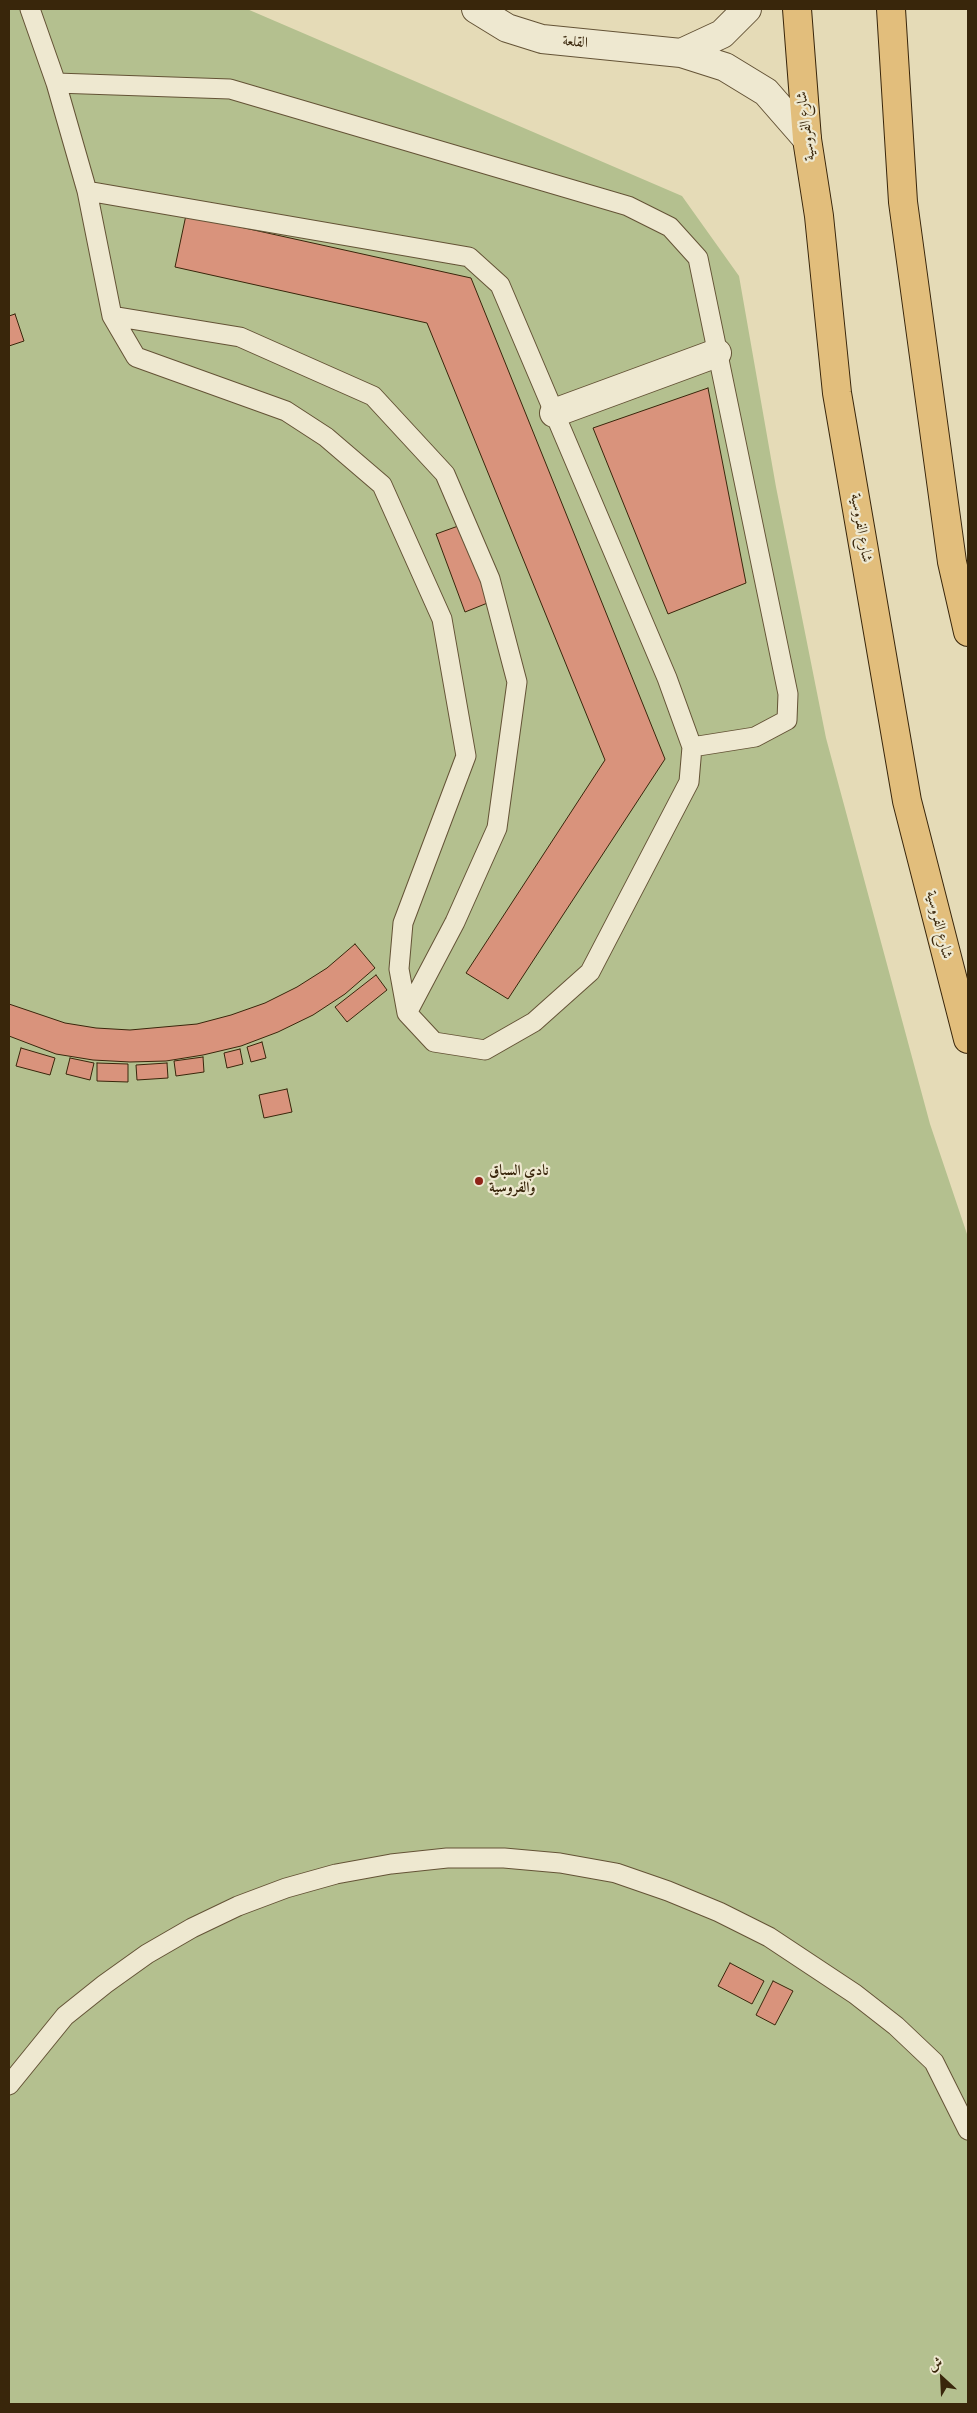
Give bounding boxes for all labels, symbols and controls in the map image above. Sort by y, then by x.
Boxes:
street label: القلعة [561,33,589,53]
street label: شارع الفروسية [794,90,820,162]
street label: شارع الفروسية [845,492,875,564]
street label: شارع الفروسية [921,889,955,961]
place label: نادي السباق والفروسية [489,1163,549,1198]
marker: نادي السباق والفروسية [473,1175,485,1187]
north arrow [917,2353,967,2403]
text: ش [926,2353,946,2376]

